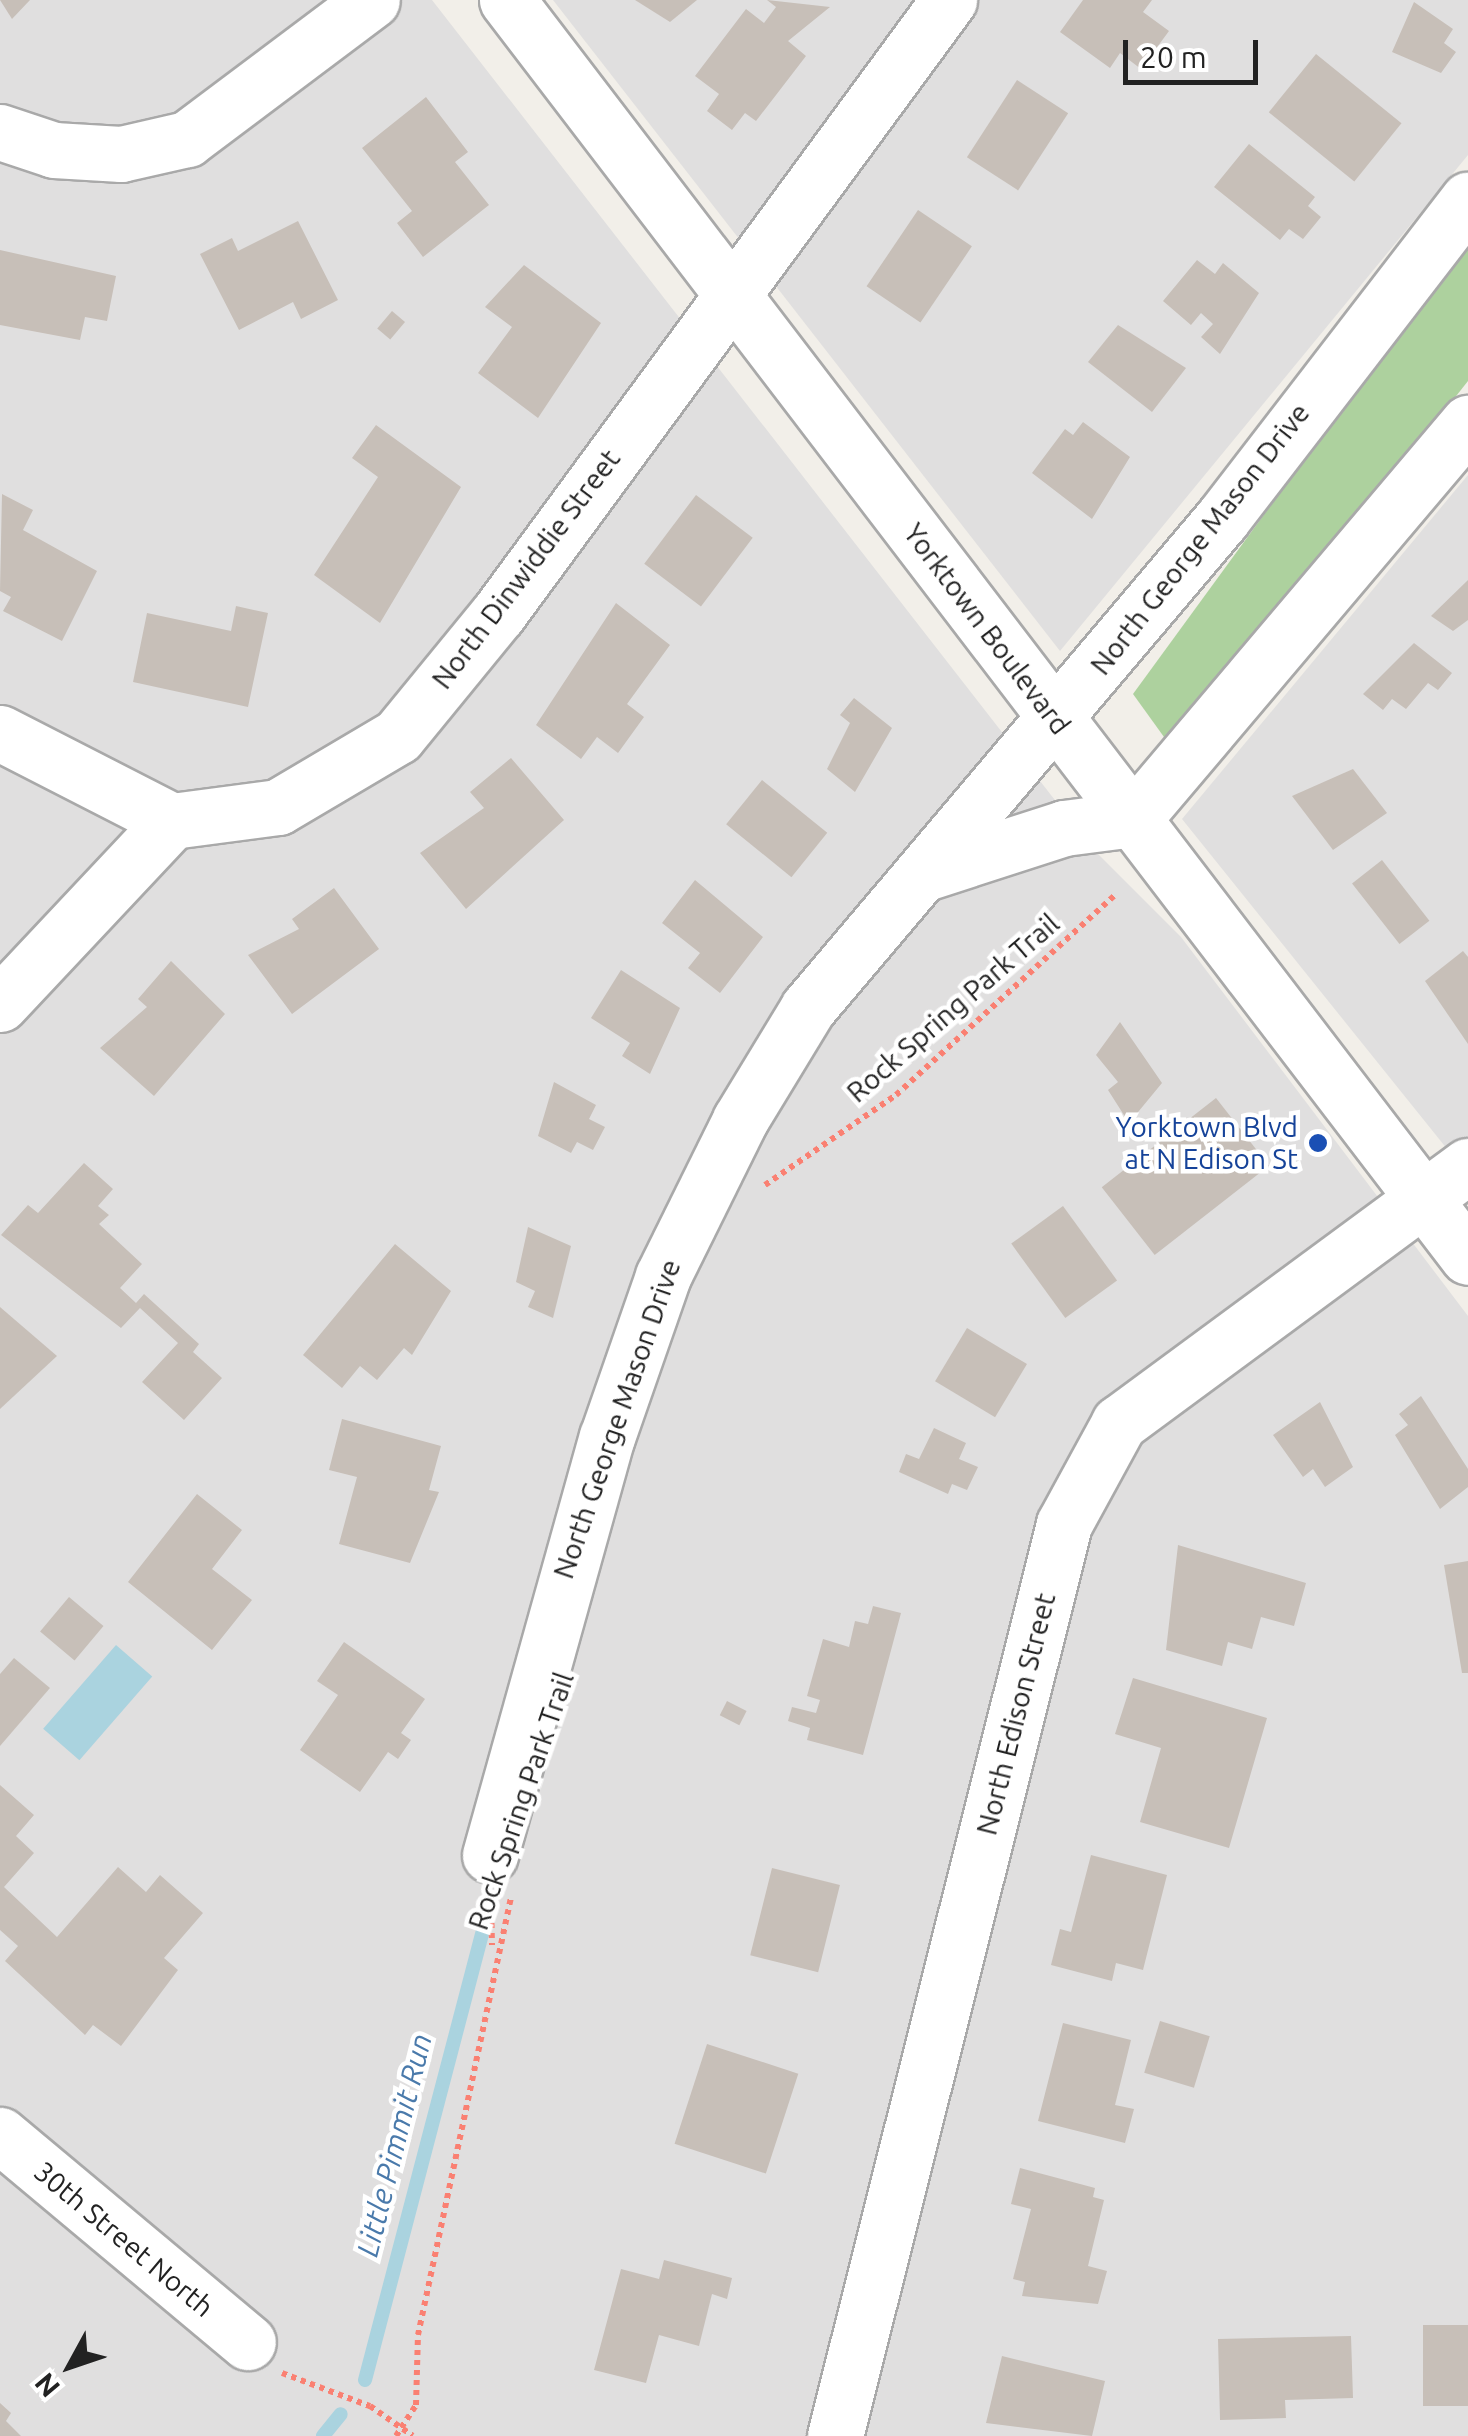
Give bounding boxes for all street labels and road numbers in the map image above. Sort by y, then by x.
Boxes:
street label: North George Mason Drive [1084,397,1316,681]
street label: North Dinwiddie Street [425,443,627,695]
street label: Yorktown Boulevard [897,517,1077,741]
street label: Rock Spring Park Trail [840,907,1066,1109]
street label: North George Mason Drive [547,1255,687,1583]
street label: North Edison Street [970,1590,1062,1838]
street label: Rock Spring Park Trail [461,1668,581,1934]
street label: 30th Street North [28,2154,220,2324]

